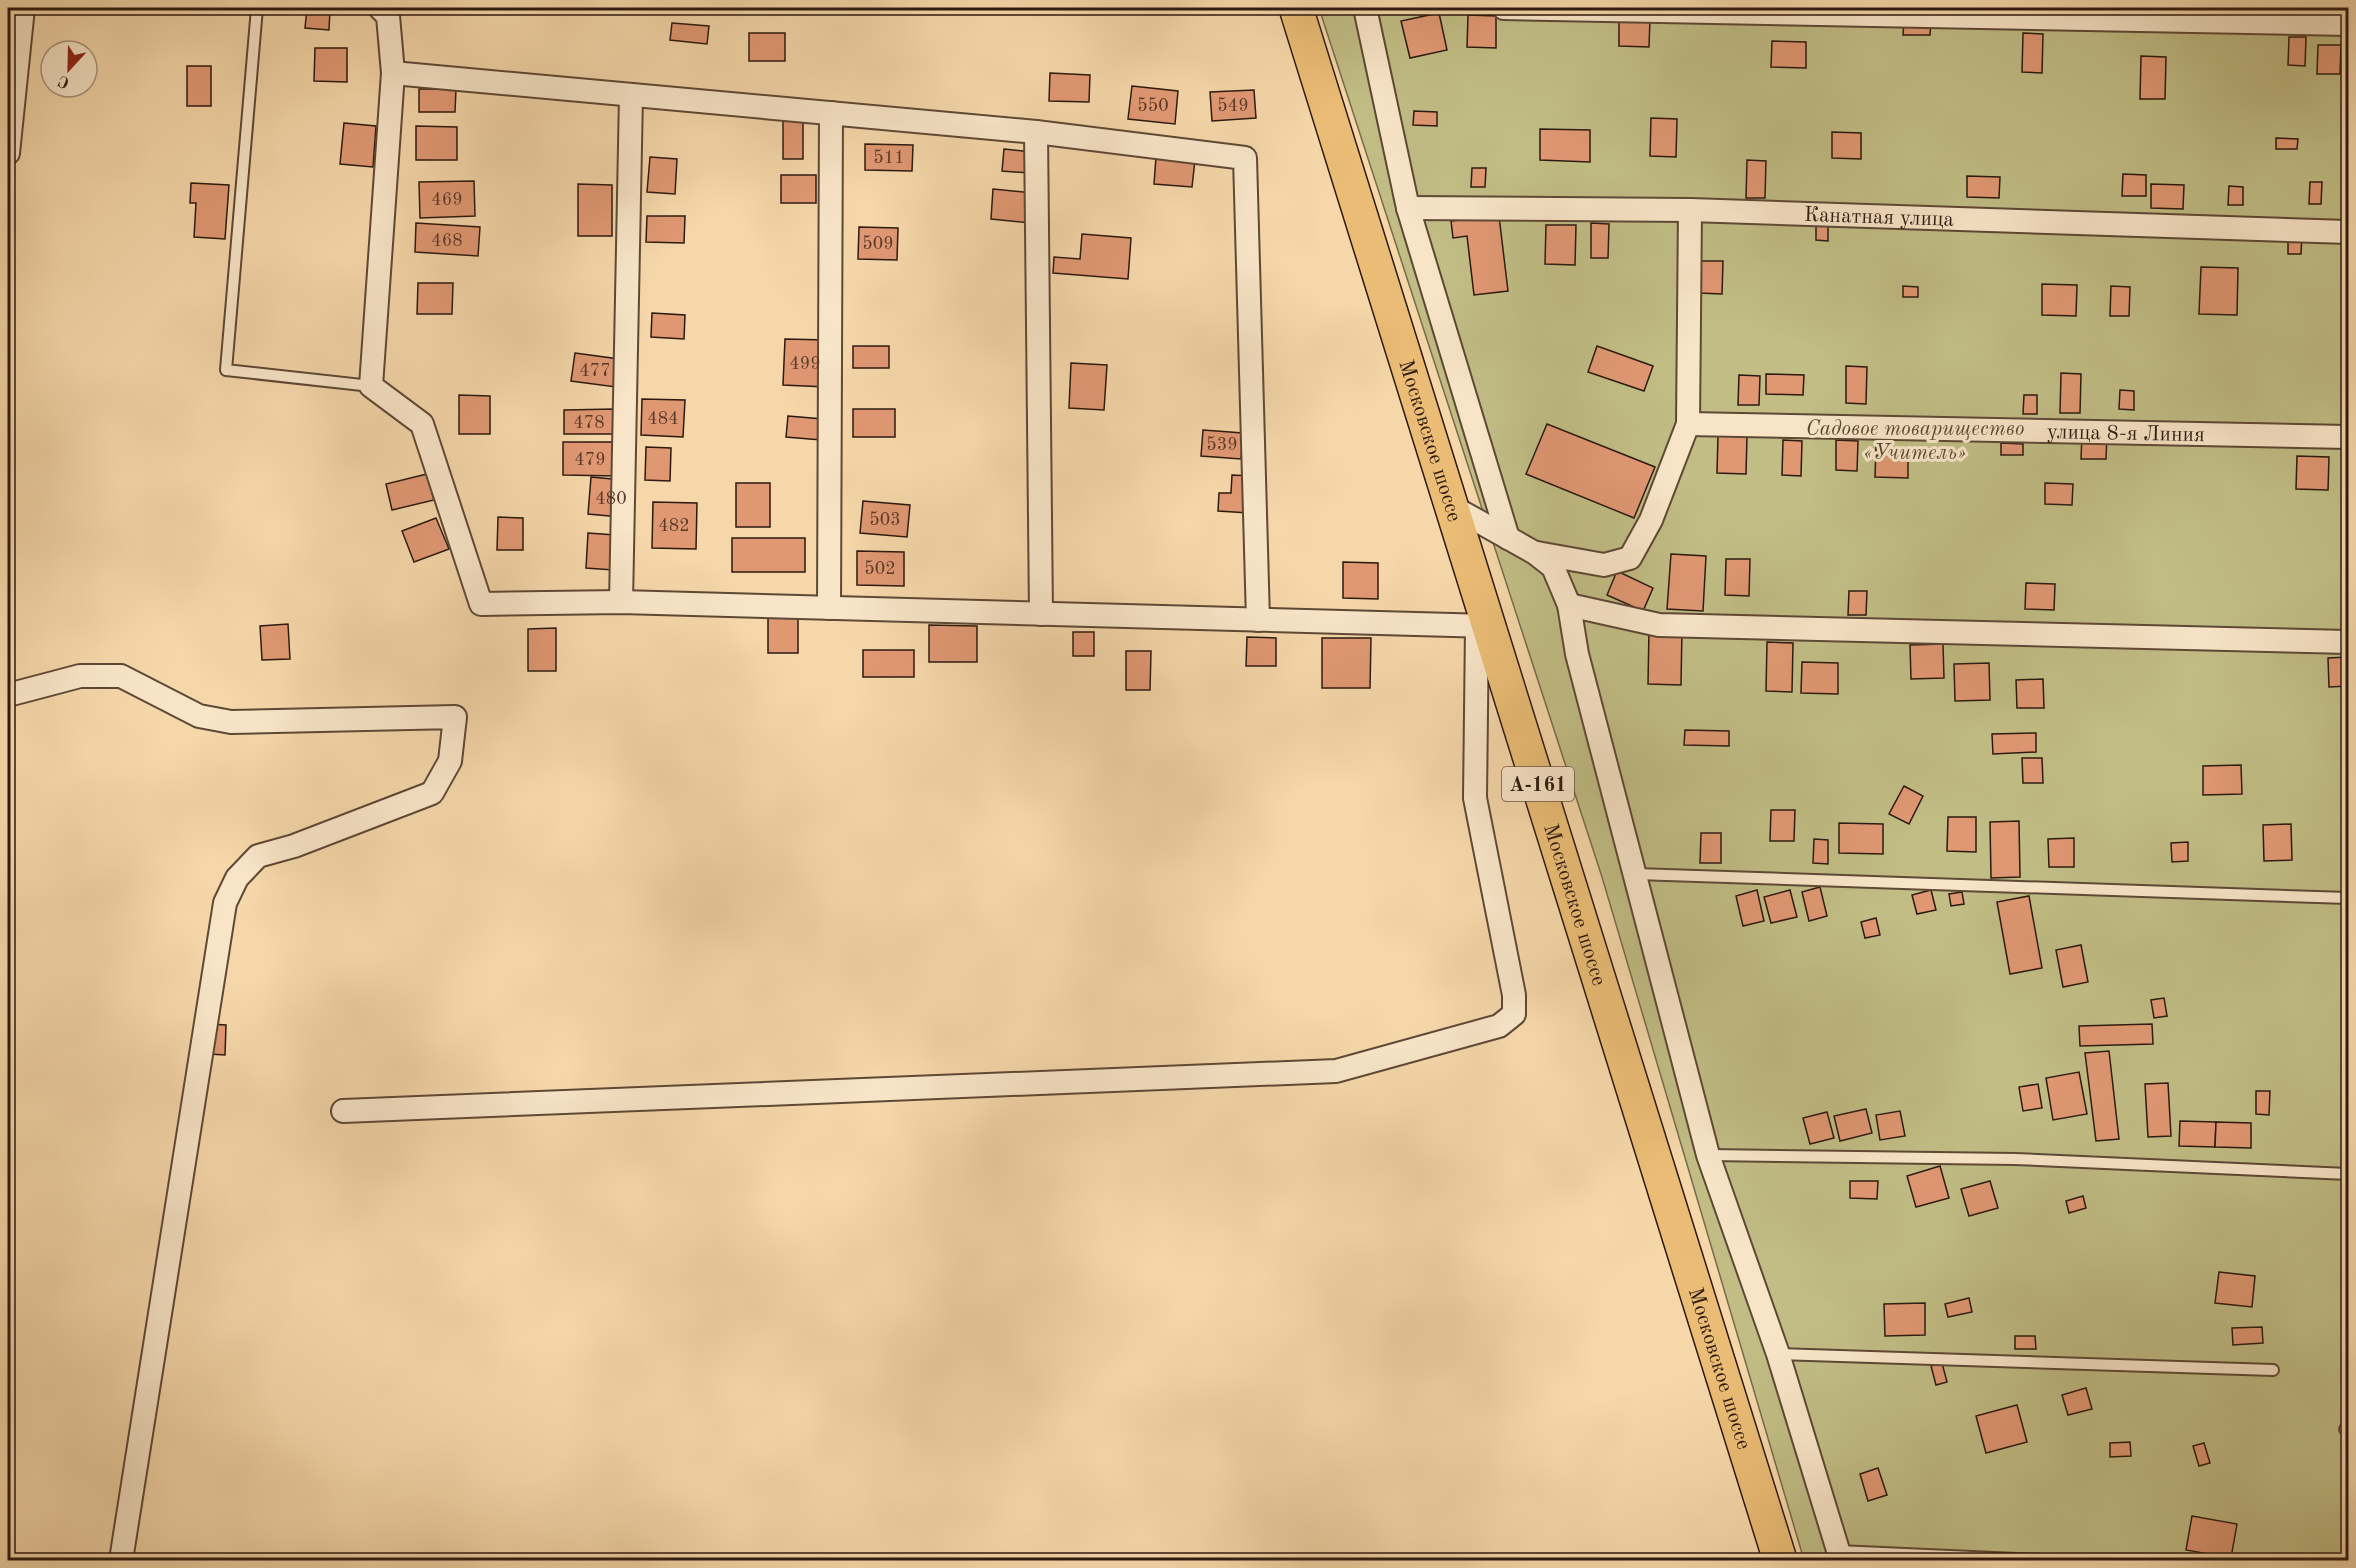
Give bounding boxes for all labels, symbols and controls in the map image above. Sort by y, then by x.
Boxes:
north arrow [39,39,99,99]
text: С [56,72,72,90]
house number: 550 [1137,97,1169,115]
house number: 549 [1217,97,1249,115]
house number: 511 [873,149,905,167]
house number: 469 [431,191,463,209]
street label: Канатная улица [1804,205,1954,231]
house number: 468 [431,232,463,250]
house number: 509 [862,235,894,253]
house number: 499 [789,355,821,373]
street label: Московское шоссе [1394,357,1465,524]
house number: 477 [579,362,611,380]
house number: 484 [647,410,679,428]
house number: 478 [573,414,605,432]
park label: Садовое товарищество «Учитель» [1806,419,2024,464]
street label: улица 8-я Линия [2047,422,2205,446]
house number: 539 [1206,436,1238,454]
house number: 479 [574,451,606,469]
house number: 480 [595,490,627,508]
house number: 503 [869,511,901,529]
house number: 482 [658,517,690,535]
house number: 502 [864,560,896,578]
road number: А-161 [1502,767,1574,801]
street label: Московское шоссе [1539,821,1609,988]
street label: Московское шоссе [1684,1285,1754,1452]

